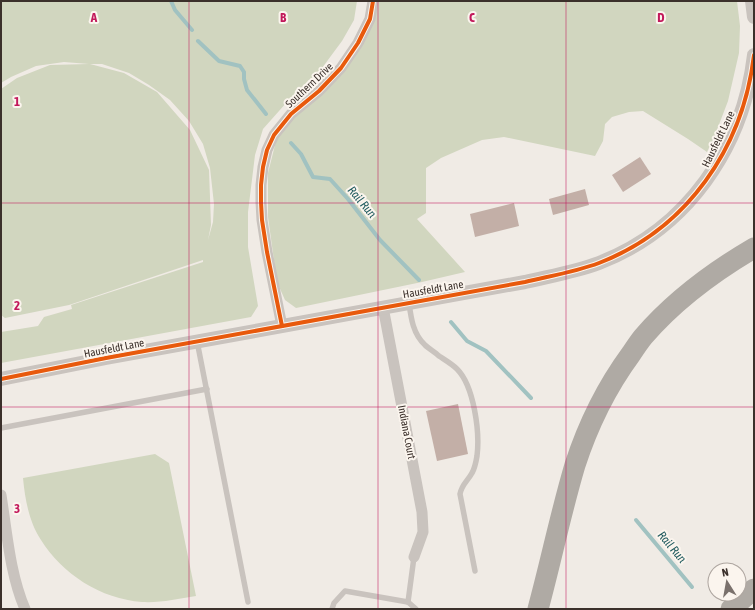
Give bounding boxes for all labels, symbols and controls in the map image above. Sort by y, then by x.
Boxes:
text: A [90,10,98,25]
text: B [280,10,287,25]
text: C [469,10,475,25]
text: D [657,10,665,25]
street label: Southern Drive [283,60,335,110]
text: 1 [14,94,20,109]
street label: Hausfeldt Lane [699,109,737,169]
water label: Rail Run [345,183,379,221]
street label: Hausfeldt Lane [402,278,464,300]
text: 2 [14,298,20,313]
street label: Hausfeldt Lane [83,336,145,360]
street label: Indiana Court [396,404,418,460]
text: 3 [14,501,20,516]
water label: Rail Run [655,528,689,566]
north arrow [707,562,747,602]
text: N [721,566,729,579]

